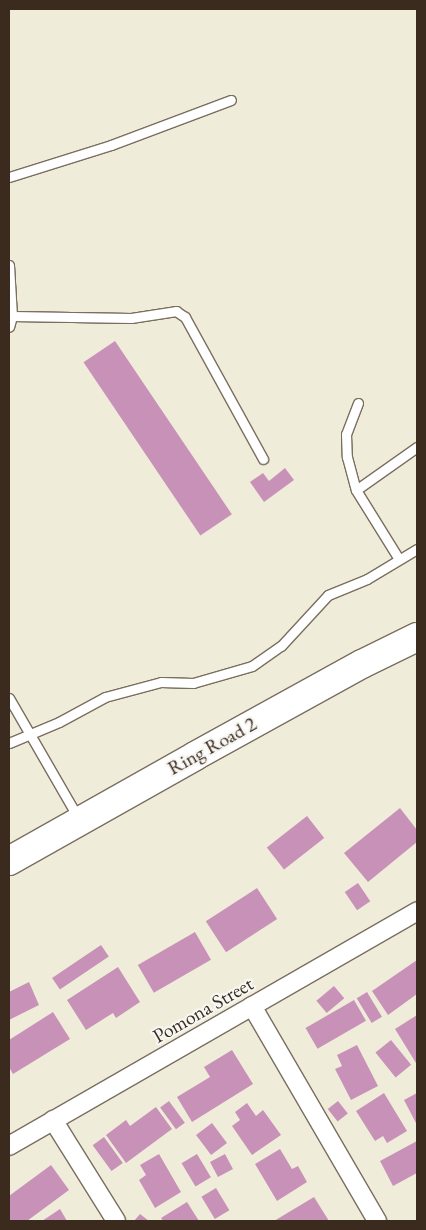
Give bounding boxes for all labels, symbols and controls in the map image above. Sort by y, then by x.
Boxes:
street label: Ring Road 2 [163,712,261,780]
street label: Pomona Street [149,972,257,1048]

